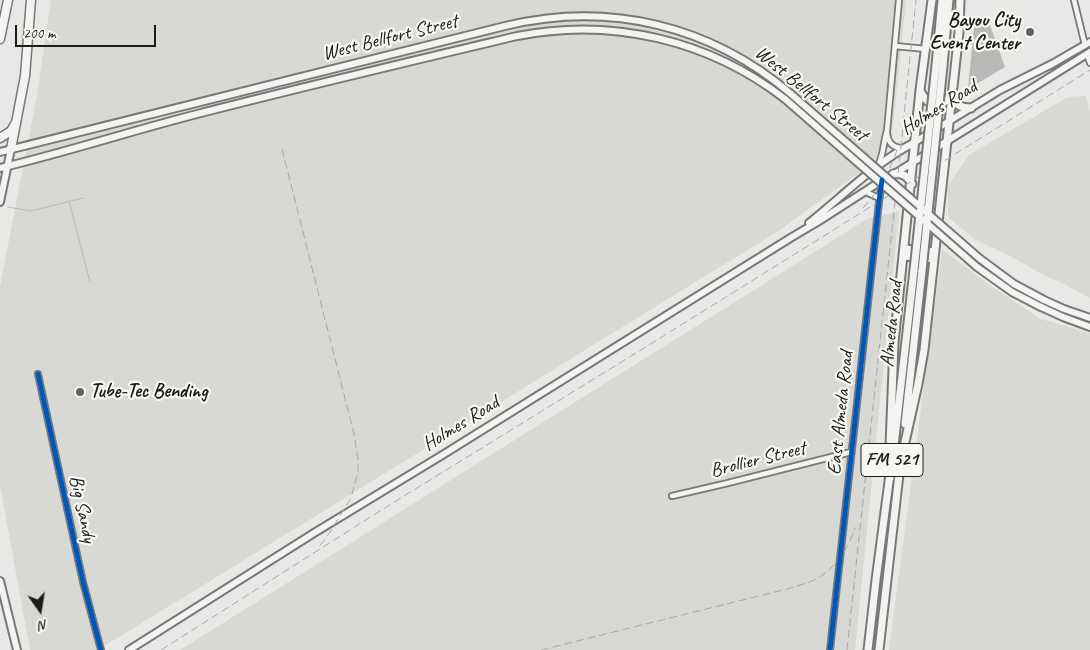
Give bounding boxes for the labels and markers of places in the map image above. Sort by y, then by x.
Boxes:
place label: Bayou City Event Center [930,9,1020,56]
marker: Bayou City Event Center [1024,26,1036,38]
place label: Tube-Tec Bending [90,380,208,404]
marker: Tube-Tec Bending [74,386,86,398]

